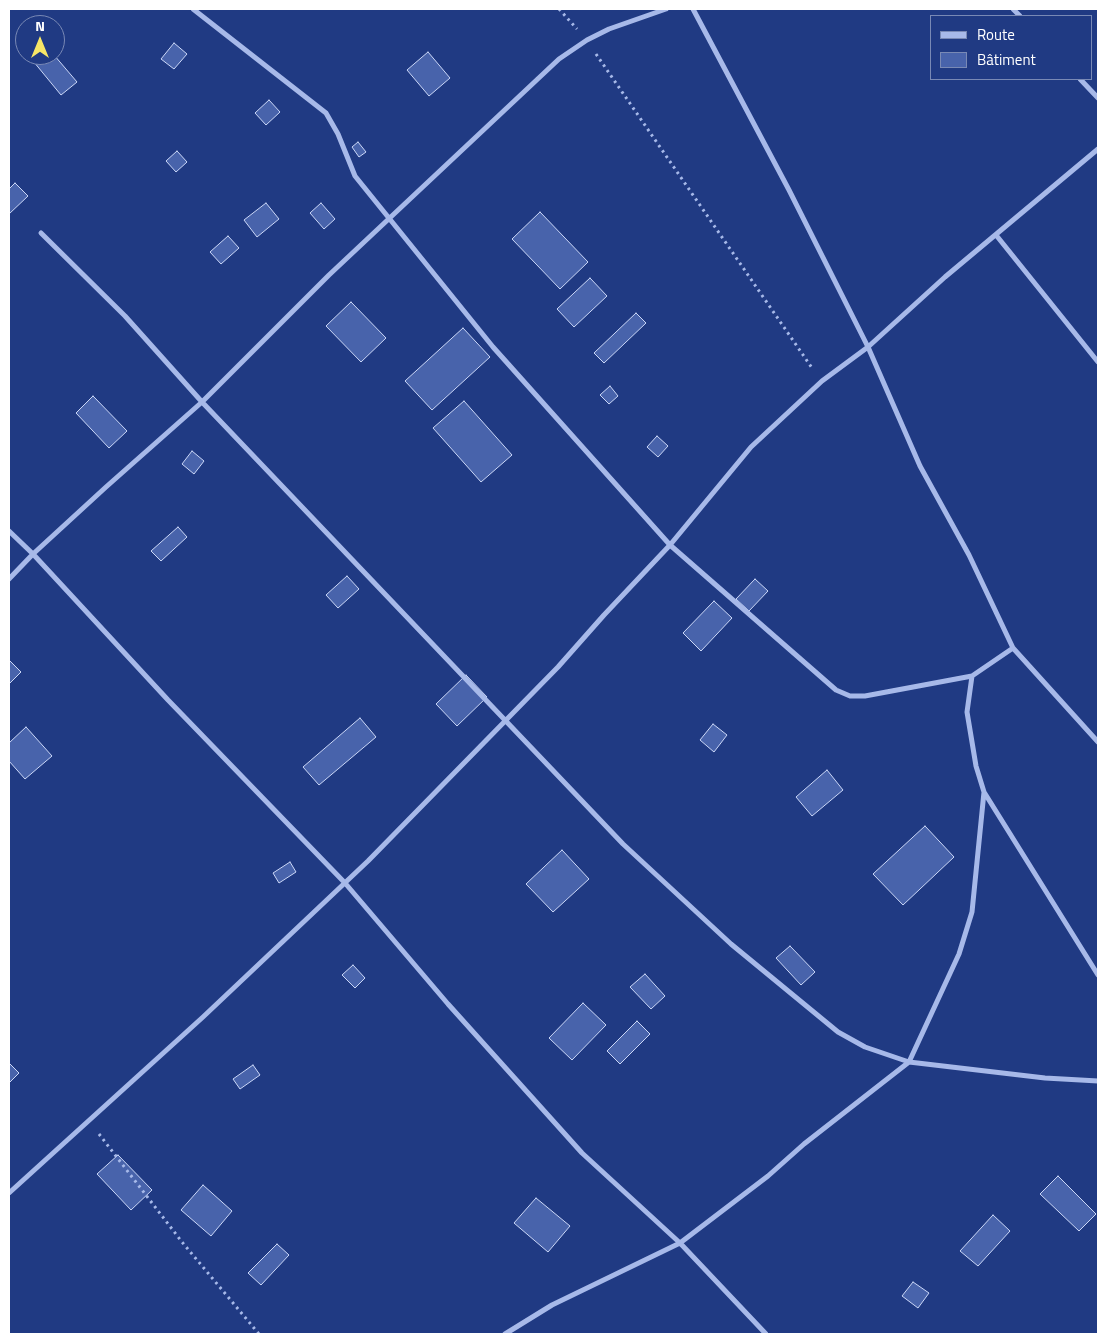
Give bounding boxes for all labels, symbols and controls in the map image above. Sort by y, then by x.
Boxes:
north arrow [15,15,65,65]
text: N [35,15,45,36]
legend [930,15,1092,80]
text: Route [977,23,1015,46]
text: Bâtiment [977,48,1036,71]

